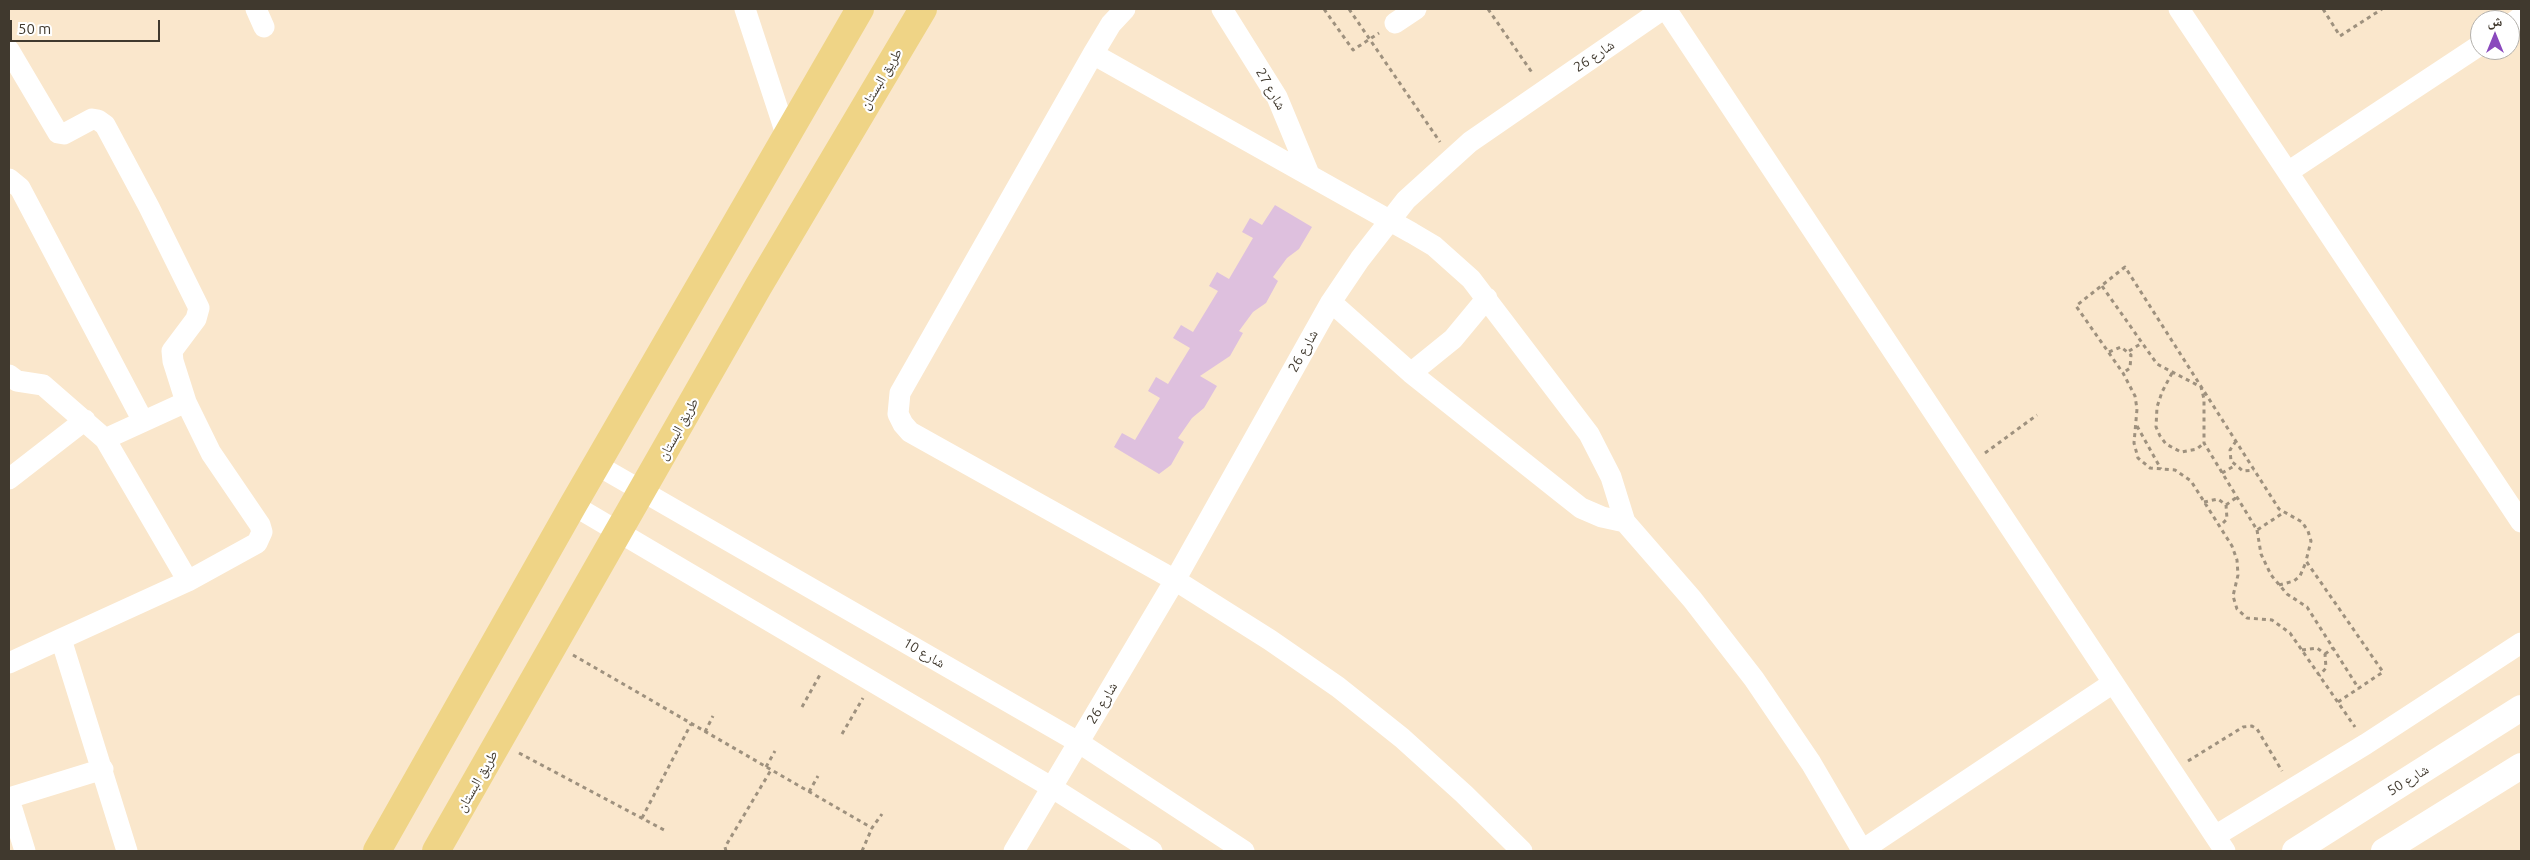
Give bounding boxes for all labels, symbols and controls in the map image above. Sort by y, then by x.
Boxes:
scale bar [12,10,162,42]
north arrow [2470,10,2520,60]
text: ش [2488,13,2502,29]
text: 50 m [18,20,51,37]
street label: شارع 26 [1570,36,1618,76]
street label: طريق البستان [856,45,906,113]
street label: شارع 27 [1252,65,1290,113]
street label: شارع 26 [1285,327,1321,375]
street label: طريق البستان [654,395,702,463]
street label: شارع 10 [900,634,948,672]
street label: شارع 26 [1083,679,1121,727]
street label: طريق البستان [453,747,501,815]
street label: شارع 50 [2384,761,2432,799]

